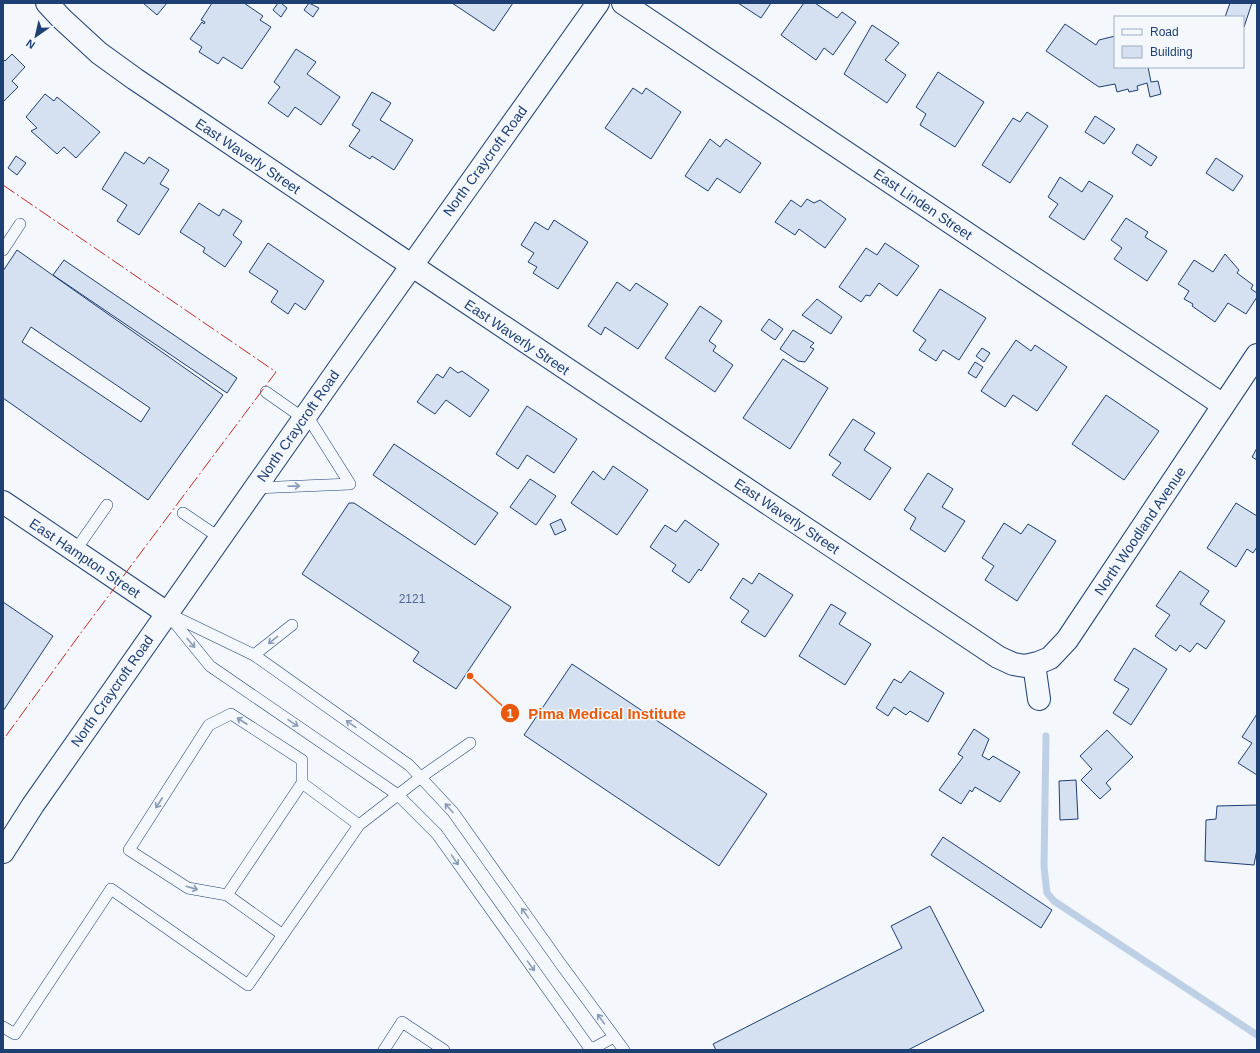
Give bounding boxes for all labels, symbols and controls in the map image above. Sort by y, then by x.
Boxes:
north arrow [16,16,56,56]
legend [1114,16,1244,68]
text: Road [1150,25,1179,39]
text: N [24,37,37,51]
text: Building [1150,45,1193,59]
street label: North Craycroft Road [440,103,530,219]
street label: East Waverly Street [192,115,304,197]
street label: East Linden Street [871,165,975,243]
street label: East Waverly Street [461,296,573,378]
street label: North Craycroft Road [254,367,342,485]
street label: North Woodland Avenue [1091,464,1189,598]
street label: East Waverly Street [731,475,843,557]
one-way arrow [287,482,300,490]
street label: East Hampton Street [27,515,143,601]
house number: 2121 [399,592,426,606]
street label: North Craycroft Road [68,632,156,750]
one-way arrow [267,635,278,644]
one-way arrow [187,638,196,649]
callout: Pima Medical Institute [500,700,694,727]
text: Pima Medical Institute [528,705,686,722]
text: 1 [507,707,514,721]
one-way arrow [237,717,248,725]
one-way arrow [287,719,298,727]
one-way arrow [346,720,357,728]
one-way arrow [155,797,163,808]
one-way arrow [444,803,454,813]
one-way arrow [451,854,459,865]
one-way arrow [185,885,198,893]
one-way arrow [521,908,529,919]
one-way arrow [526,960,535,971]
one-way arrow [597,1013,605,1024]

